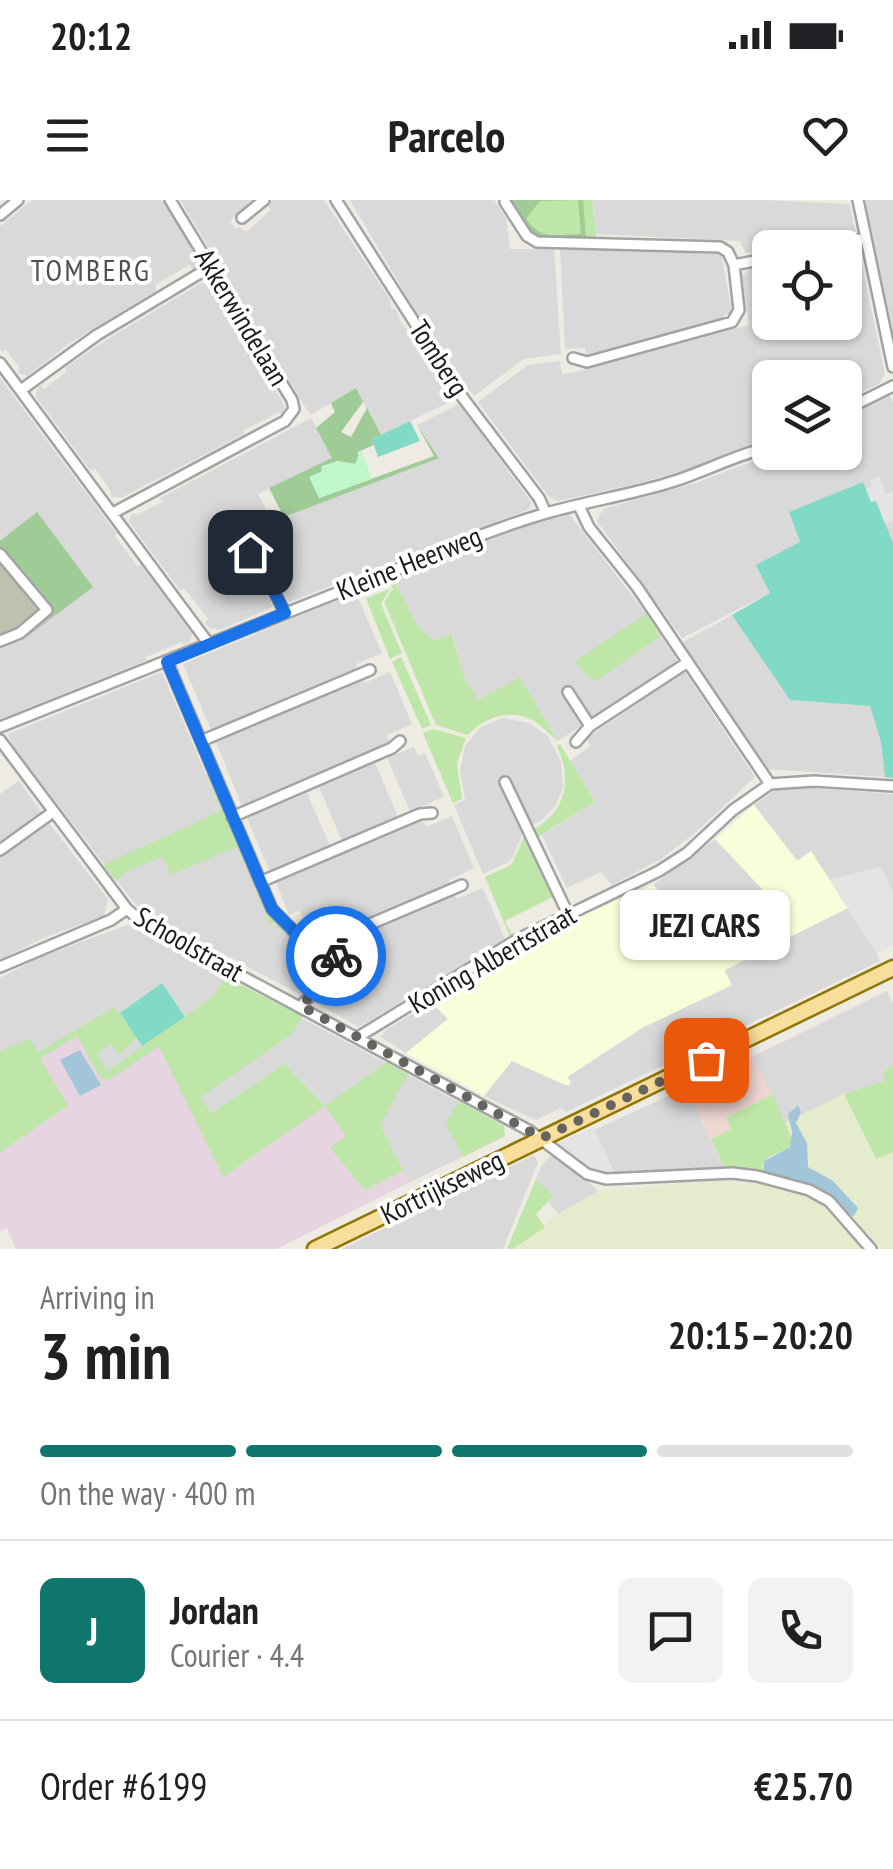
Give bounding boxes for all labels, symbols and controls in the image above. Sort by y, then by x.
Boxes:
text: 20:12 [50,11,132,60]
text: Parcelo [388,106,505,164]
icon: menu [40,108,95,163]
icon: heart [798,108,853,163]
map controls [752,230,862,470]
button: locate [752,230,862,340]
street label: Akkerwindelaan [187,241,298,392]
district label: TOMBERG [31,250,151,289]
street label: Tomberg [401,313,478,403]
button: layers [752,360,862,470]
pin [208,510,293,595]
street label: Kleine Heerweg [331,517,487,608]
icon: home [223,525,278,580]
callout: JEZI CARS [621,890,791,960]
street label: Koning Albertstraat [401,896,582,1021]
street label: Schoolstraat [128,898,251,990]
text: JEZI CARS [650,904,760,946]
courier [286,906,386,1006]
icon: bike [309,929,364,984]
pin [664,1018,749,1103]
icon: bag [679,1033,734,1088]
street label: Kortrijkseweg [374,1141,509,1232]
text: Arriving in [40,1276,155,1318]
text: 20:15–20:20 [668,1310,853,1359]
text: 3 min [40,1313,171,1397]
text: On the way · 400 m [40,1472,255,1514]
button: chat [618,1578,723,1683]
button: phone [748,1578,853,1683]
text: Jordan [170,1585,259,1634]
text: J [87,1606,98,1655]
text: Courier · 4.4 [170,1634,304,1676]
text: Order #6199 [40,1761,207,1810]
text: €25.70 [754,1761,853,1810]

